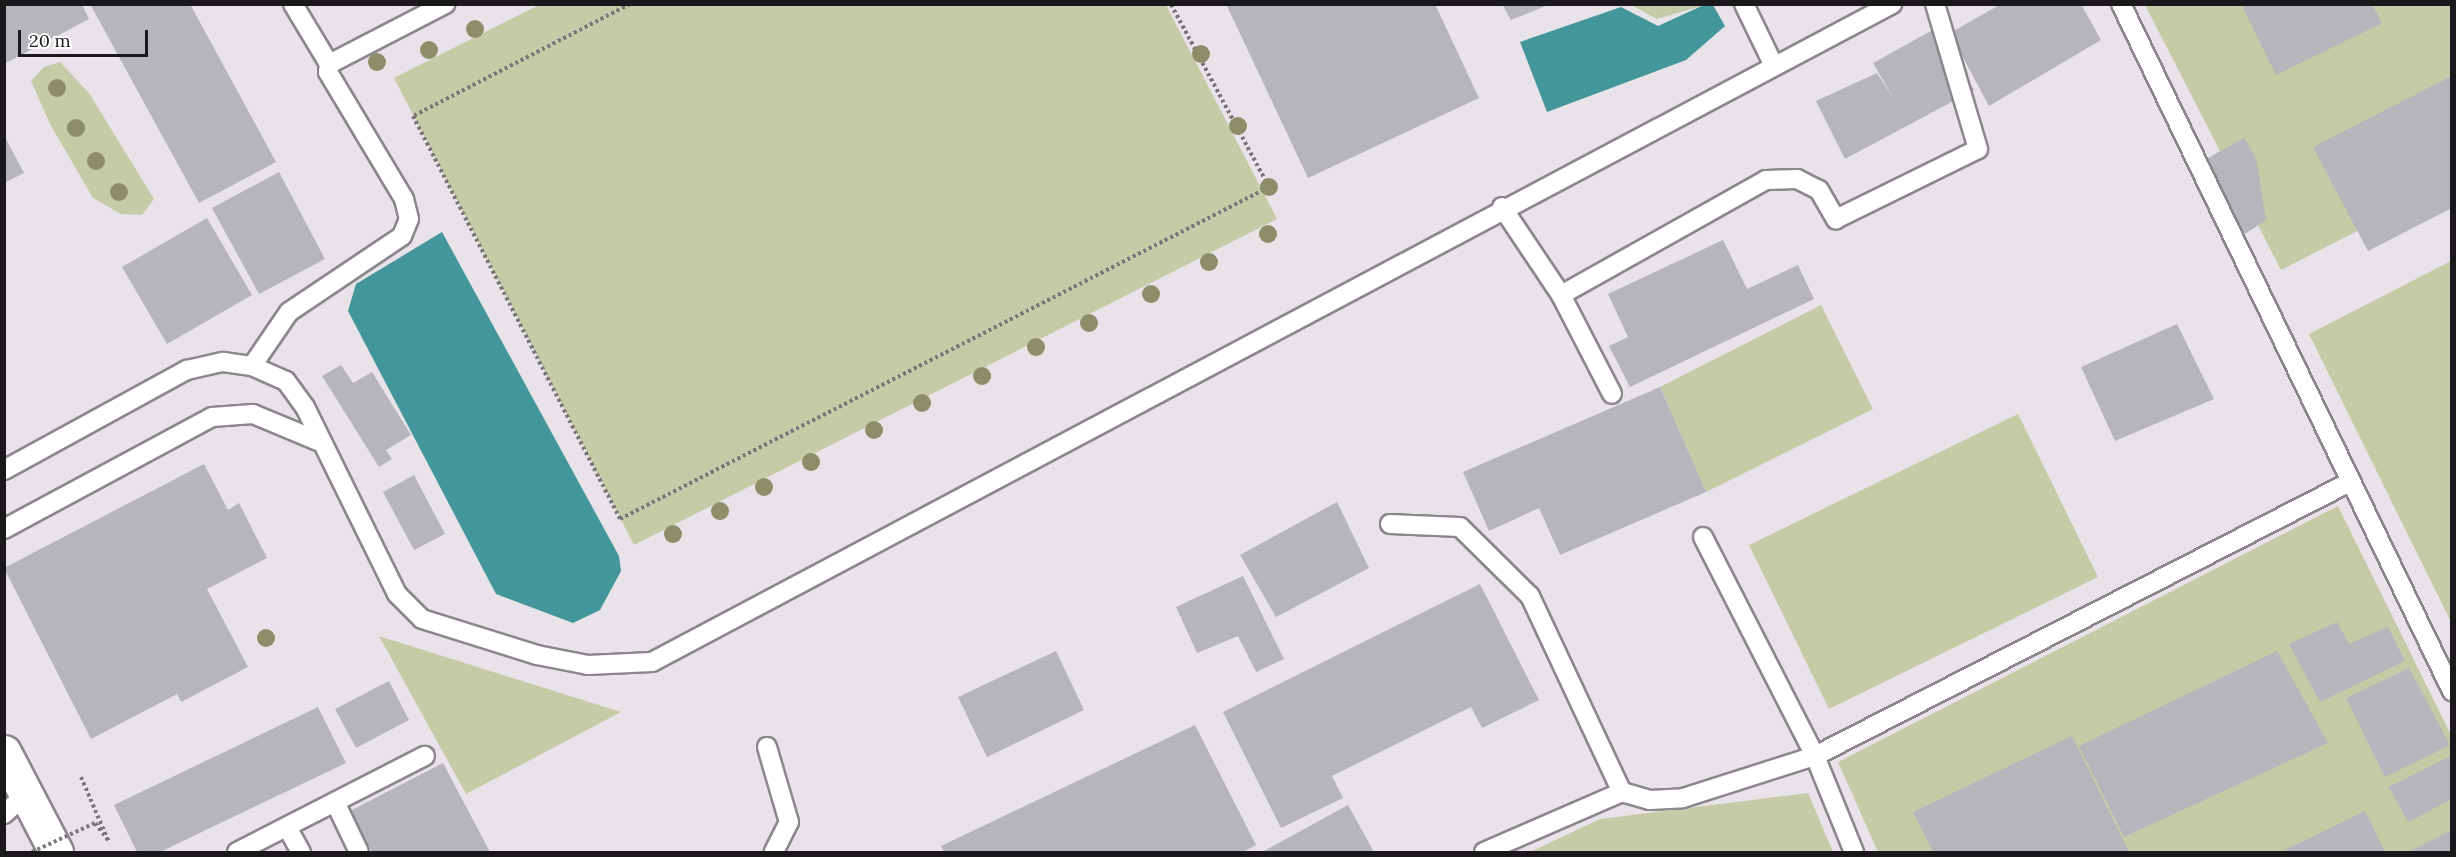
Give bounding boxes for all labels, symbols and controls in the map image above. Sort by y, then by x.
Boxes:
scale bar [21,18,152,56]
text: 20 m [29,29,71,52]

